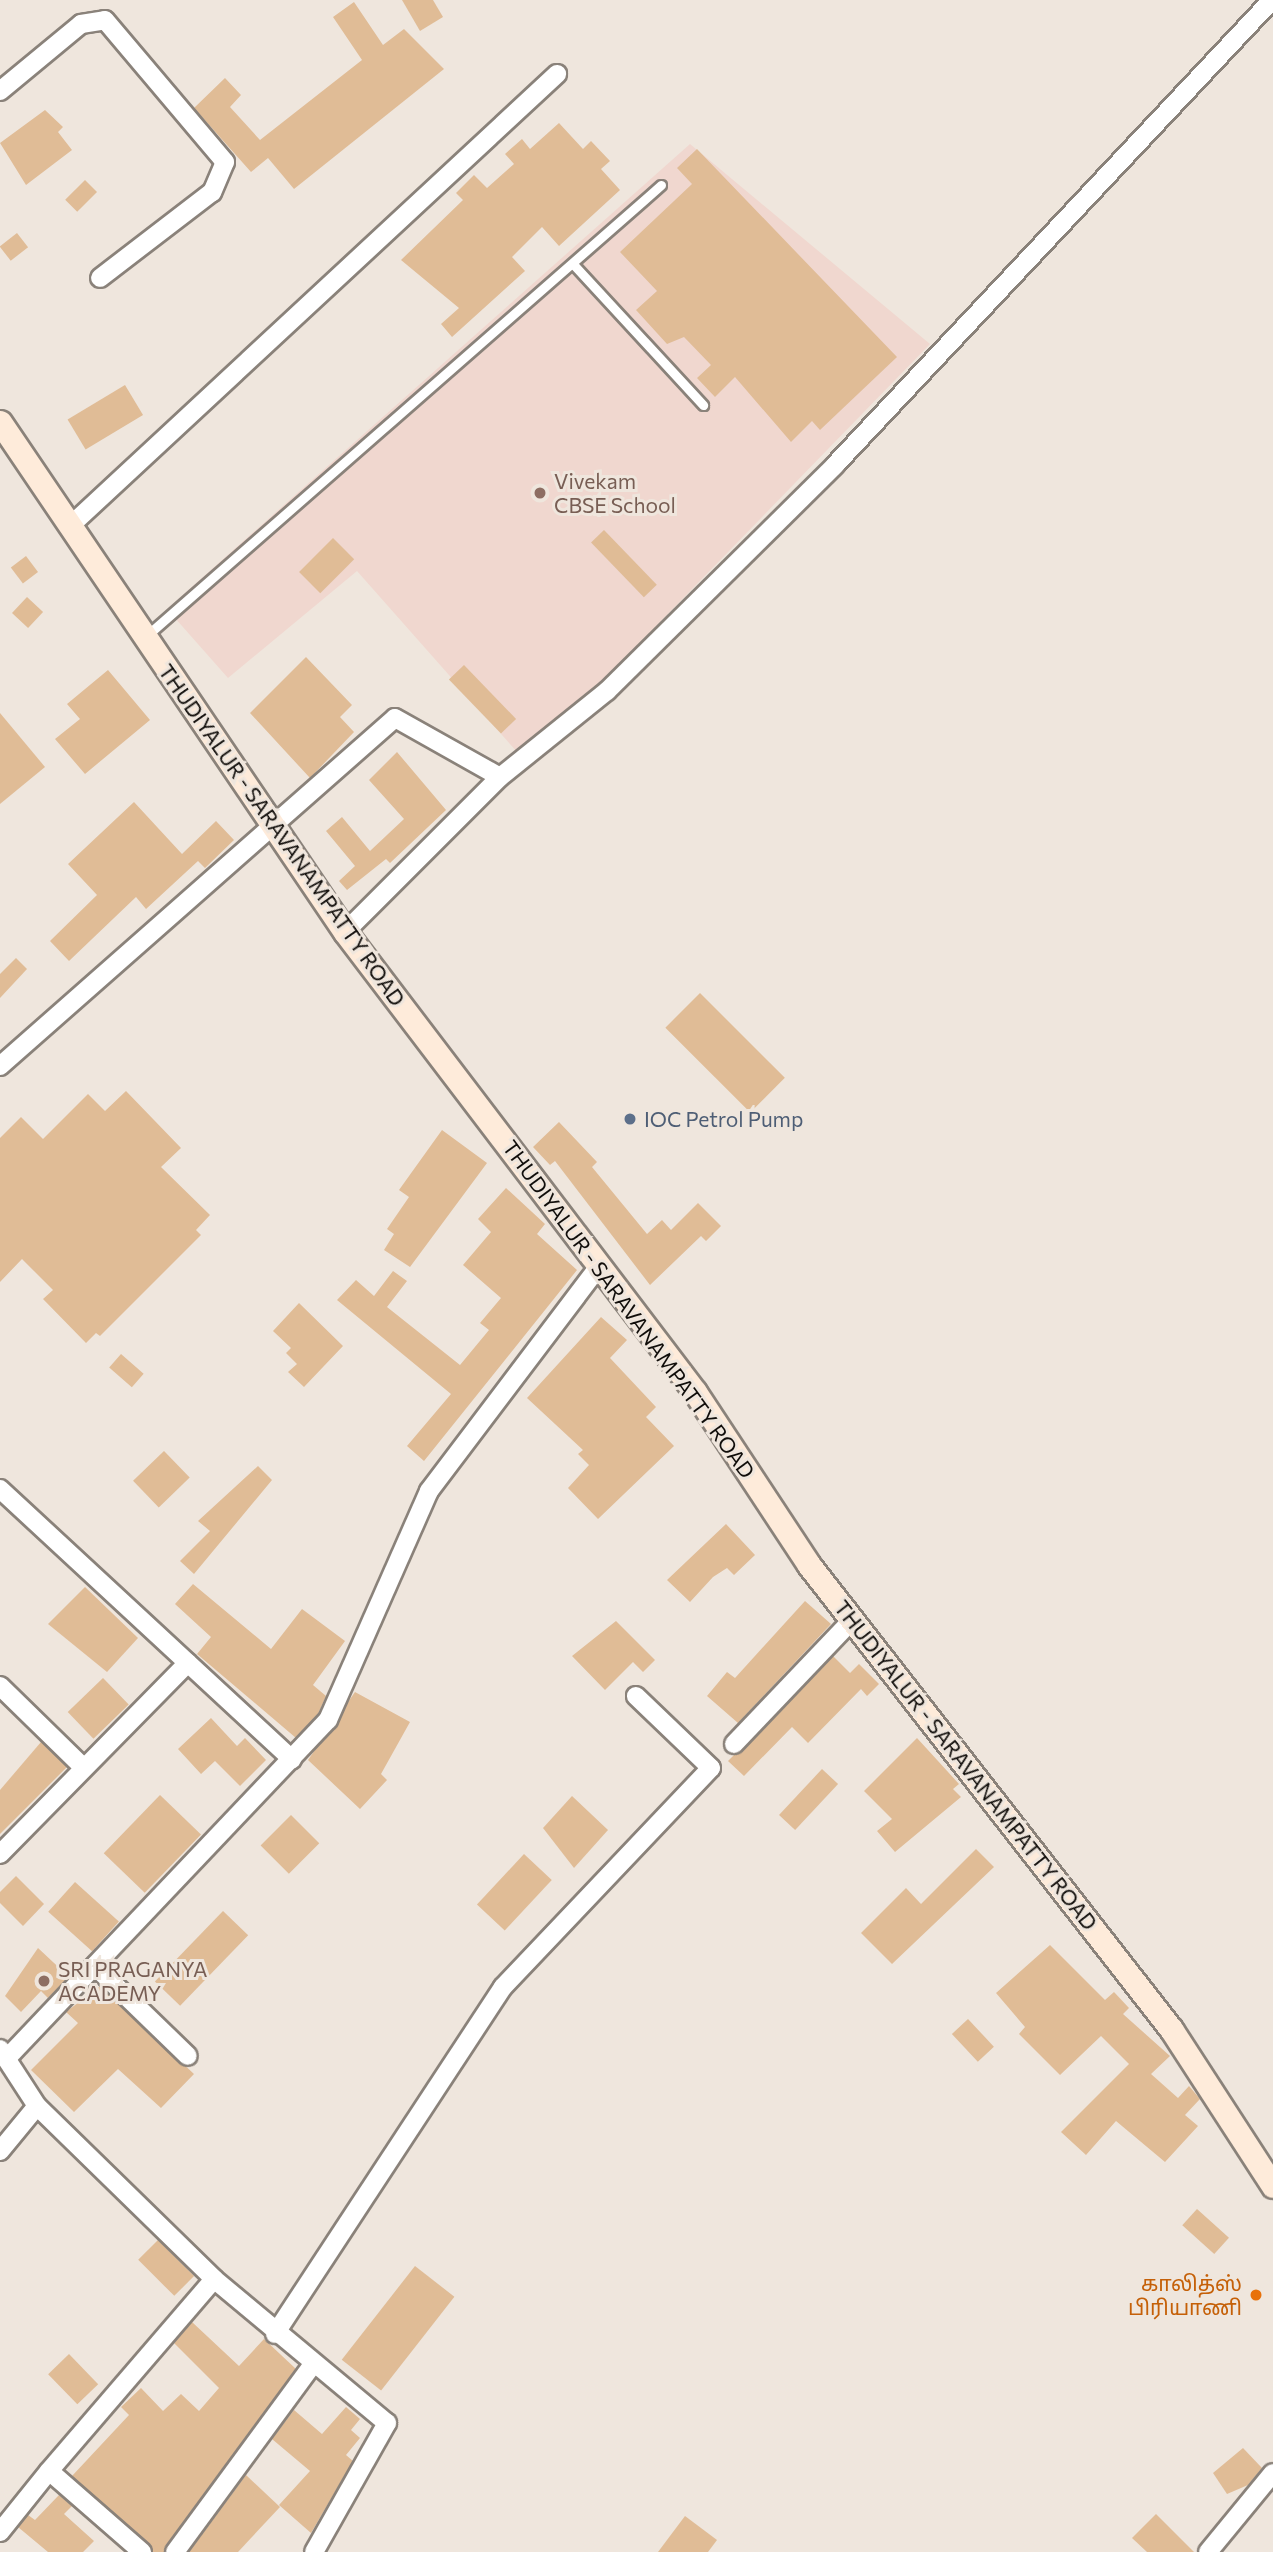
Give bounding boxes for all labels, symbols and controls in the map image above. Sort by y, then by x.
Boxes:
place label: Vivekam CBSE School [554,468,676,518]
marker: Vivekam CBSE School [532,485,548,501]
street label: THUDIYALUR - SARAVANAMPATTY ROAD [154,659,410,1011]
place label: IOC Petrol Pump [644,1106,803,1132]
marker: IOC Petrol Pump [622,1111,638,1127]
street label: THUDIYALUR - SARAVANAMPATTY ROAD [498,1135,760,1483]
street label: THUDIYALUR - SARAVANAMPATTY ROAD [829,1595,1103,1935]
place label: SRI PRAGANYA ACADEMY [58,1956,207,2006]
marker: SRI PRAGANYA ACADEMY [36,1973,52,1989]
place label: காலித்ஸ் பிரியாணி [1128,2270,1242,2320]
marker: காலித்ஸ் பிரியாணி [1248,2287,1264,2303]

